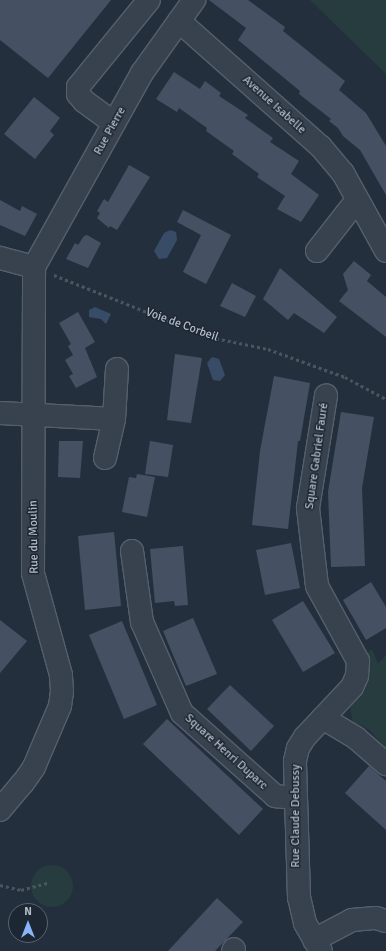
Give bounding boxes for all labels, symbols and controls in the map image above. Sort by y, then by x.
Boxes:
street label: Avenue Isabelle [239,73,309,137]
street label: Rue Pierre [91,104,129,158]
street label: Voie de Corbeil [144,305,220,345]
street label: Square Gabriel Fauré [302,402,332,510]
street label: Rue du Moulin [26,500,42,574]
street label: Square Henri Duparc [182,711,270,793]
street label: Rue Claude Debussy [289,764,303,868]
north arrow [8,903,48,943]
text: N [24,905,32,918]

